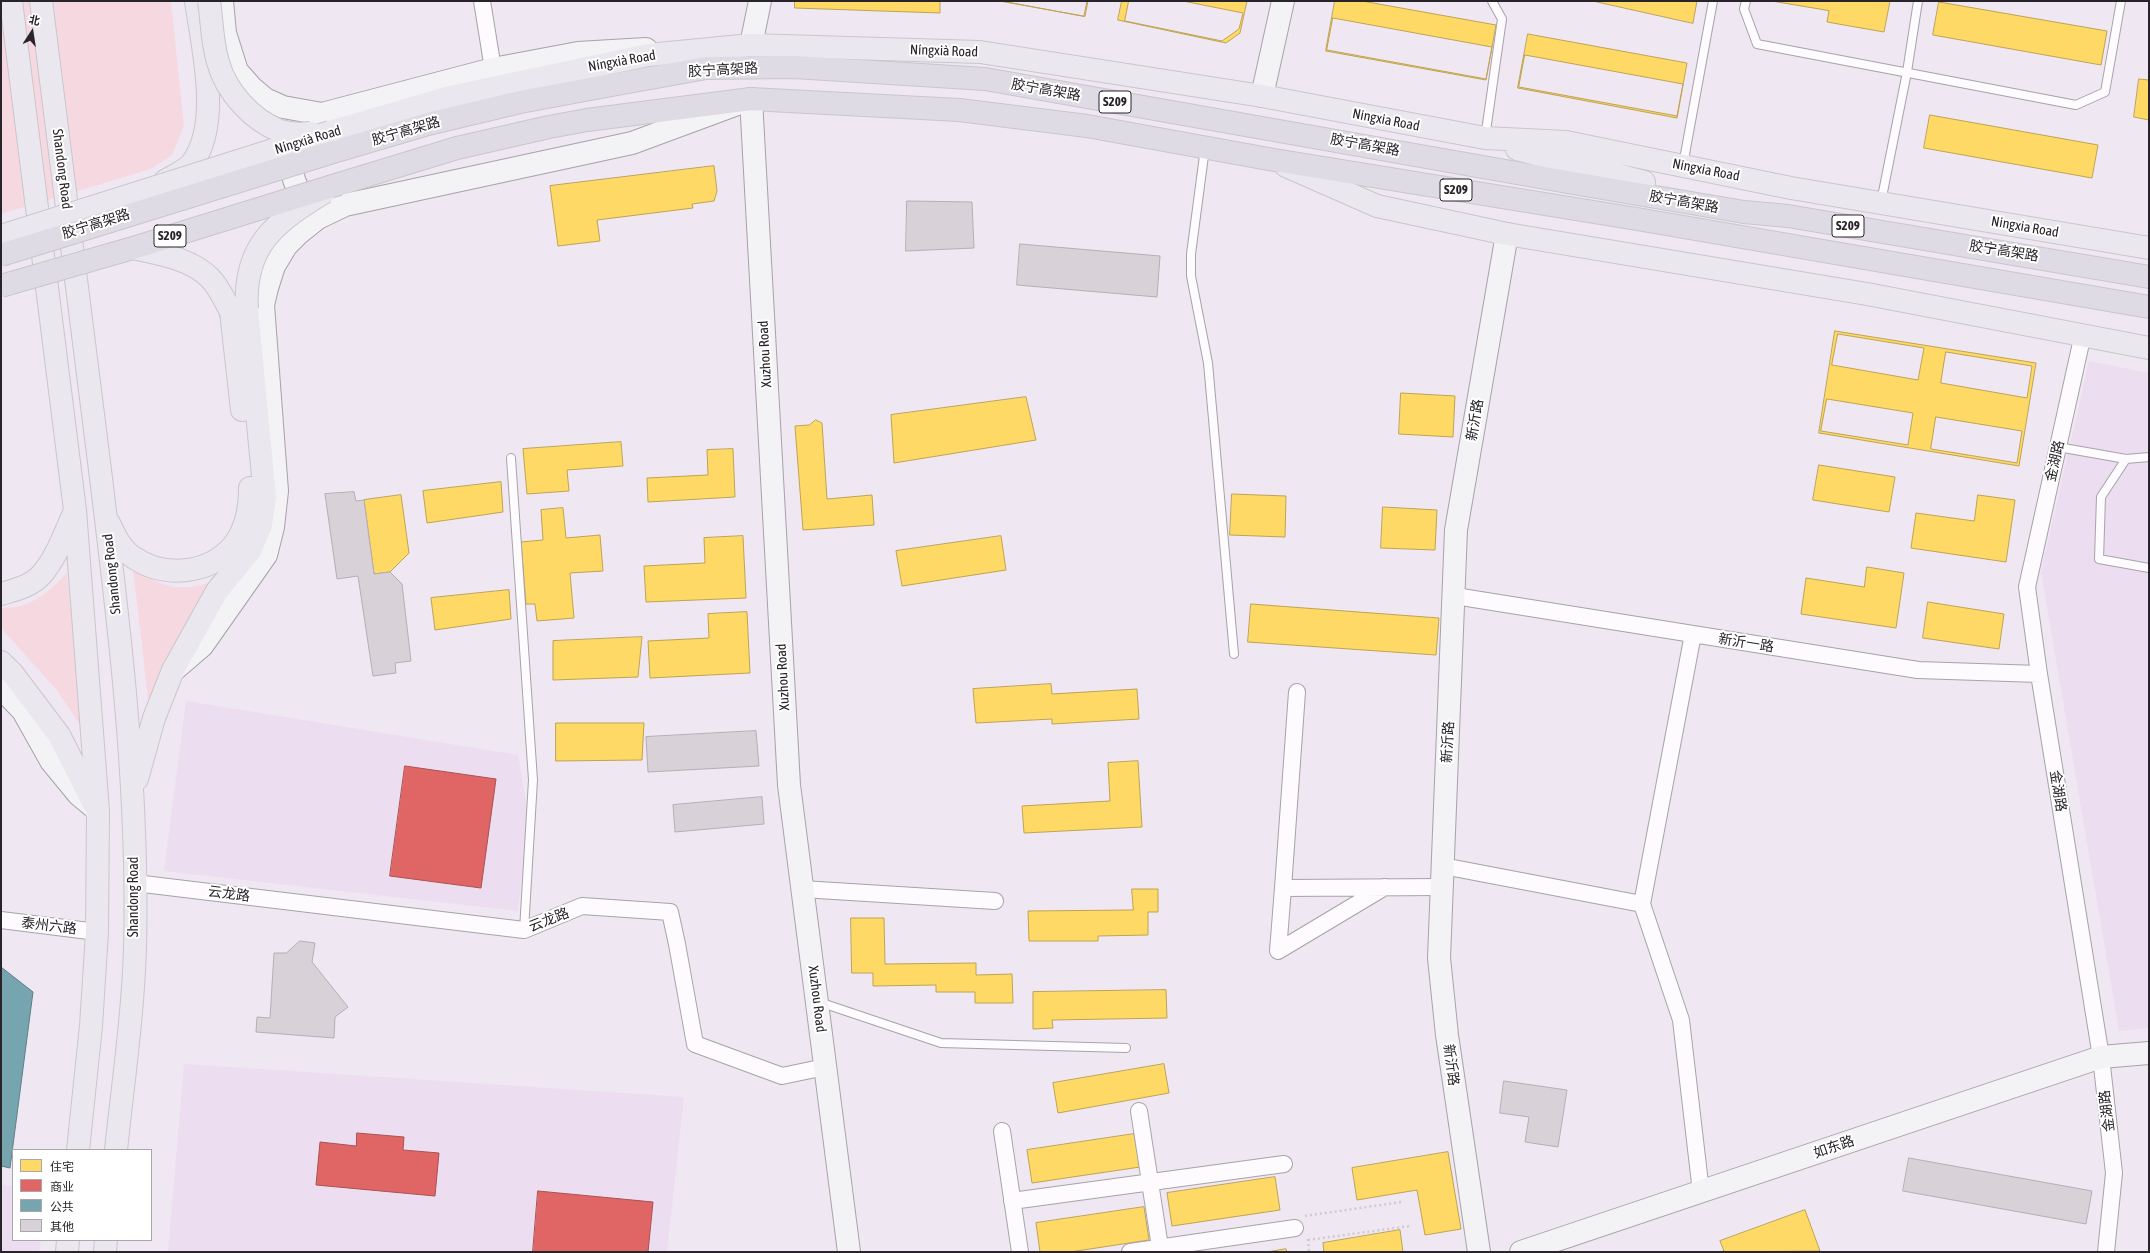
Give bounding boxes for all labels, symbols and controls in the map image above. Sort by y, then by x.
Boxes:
north arrow [12,12,52,52]
text: 北 [28,13,41,27]
street label: Níngxià Road [910,41,978,61]
street label: Níngxià Road [587,47,657,75]
street label: 胶宁高架路 [688,60,758,80]
street label: 胶宁高架路 [1010,76,1082,104]
road number: S209 [1099,91,1131,113]
street label: Ningxia Road [1351,105,1421,135]
street label: 胶宁高架路 [370,113,442,149]
street label: Níngxià Road [273,122,343,158]
street label: Shandong Road [49,128,75,210]
street label: 胶宁高架路 [1329,131,1401,159]
street label: Ningxia Road [1671,155,1741,185]
road number: S209 [1440,179,1472,201]
street label: 胶宁高架路 [1648,188,1720,216]
street label: 胶宁高架路 [60,206,132,242]
street label: Ningxia Road [1990,213,2060,241]
road number: S209 [1832,215,1864,237]
road number: S209 [154,225,186,247]
street label: 胶宁高架路 [1968,237,2040,265]
street label: Xuzhou Road [755,320,775,388]
street label: 新沂路 [1463,398,1487,442]
street label: 金湖路 [2042,439,2068,483]
street label: Shandong Road [99,533,125,615]
street label: 新沂一路 [1717,630,1775,656]
street label: Xuzhou Road [773,643,793,711]
street label: 新沂路 [1439,721,1457,763]
street label: 金湖路 [2046,769,2070,813]
street label: Shandong Road [126,857,142,937]
street label: 云龙路 [207,883,251,905]
street label: 云龙路 [526,905,572,935]
street label: 泰州六路 [20,914,78,938]
street label: Xuzhou Road [805,965,829,1033]
street label: 新沂路 [1440,1043,1462,1087]
street label: 金湖路 [2096,1089,2118,1133]
street label: 如东路 [1811,1132,1857,1162]
legend [12,1149,152,1241]
text: 住宅 [50,1160,74,1174]
text: 商业 [50,1180,74,1194]
text: 公共 [50,1200,74,1214]
text: 其他 [50,1220,74,1234]

